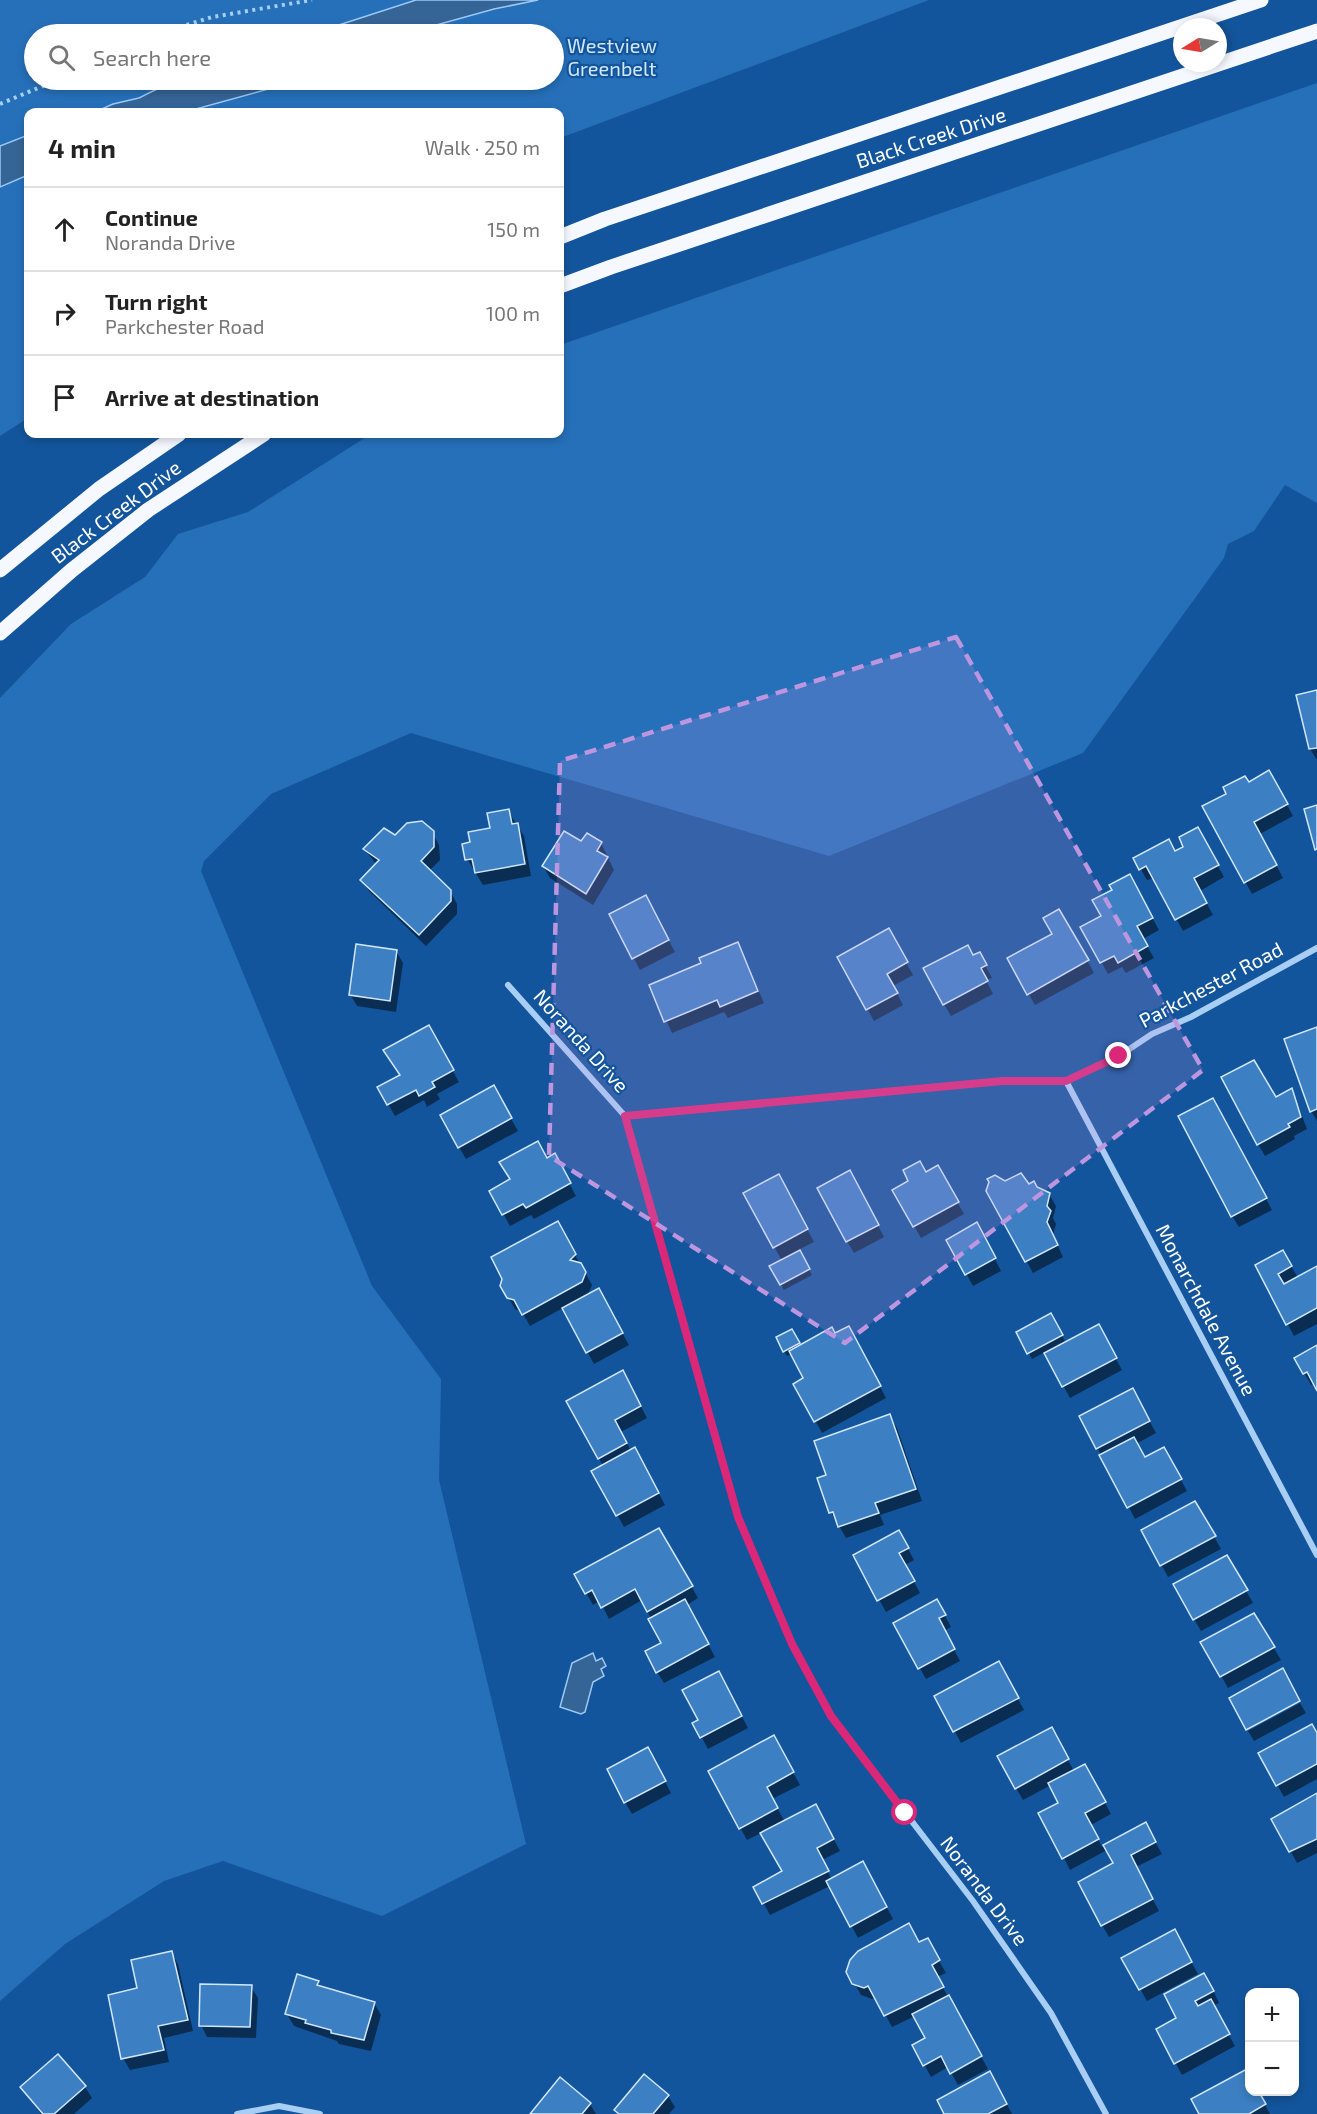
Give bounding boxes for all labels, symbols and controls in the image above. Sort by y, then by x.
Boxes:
north arrow [1173,18,1227,72]
search box [24,24,564,90]
park label: Westview Greenbelt [567,33,657,80]
icon: search [45,41,78,74]
text: Search here [93,44,211,70]
street label: Black Creek Drive [853,102,1009,173]
text: 4 min [48,132,116,163]
text: Walk · 250 m [425,135,540,159]
text: Continue [105,204,198,230]
icon: ahead [48,213,81,246]
text: 150 m [487,217,540,241]
text: Noranda Drive [105,230,235,254]
text: Turn right [105,288,207,314]
icon: right [48,297,81,330]
text: 100 m [486,301,540,325]
text: Parkchester Road [105,314,264,338]
icon: arrive [48,381,81,414]
text: Arrive at destination [105,384,319,410]
street label: Black Creek Drive [46,455,185,568]
street label: Parkchester Road [1135,936,1287,1032]
street label: Noranda Drive [529,984,634,1097]
route end [1105,1042,1131,1068]
street label: Monarchdale Avenue [1152,1220,1262,1399]
route start [891,1799,917,1825]
street label: Noranda Drive [936,1831,1034,1950]
map controls [1245,1988,1299,2096]
button: + [1245,1988,1299,2042]
button: − [1245,2042,1299,2096]

